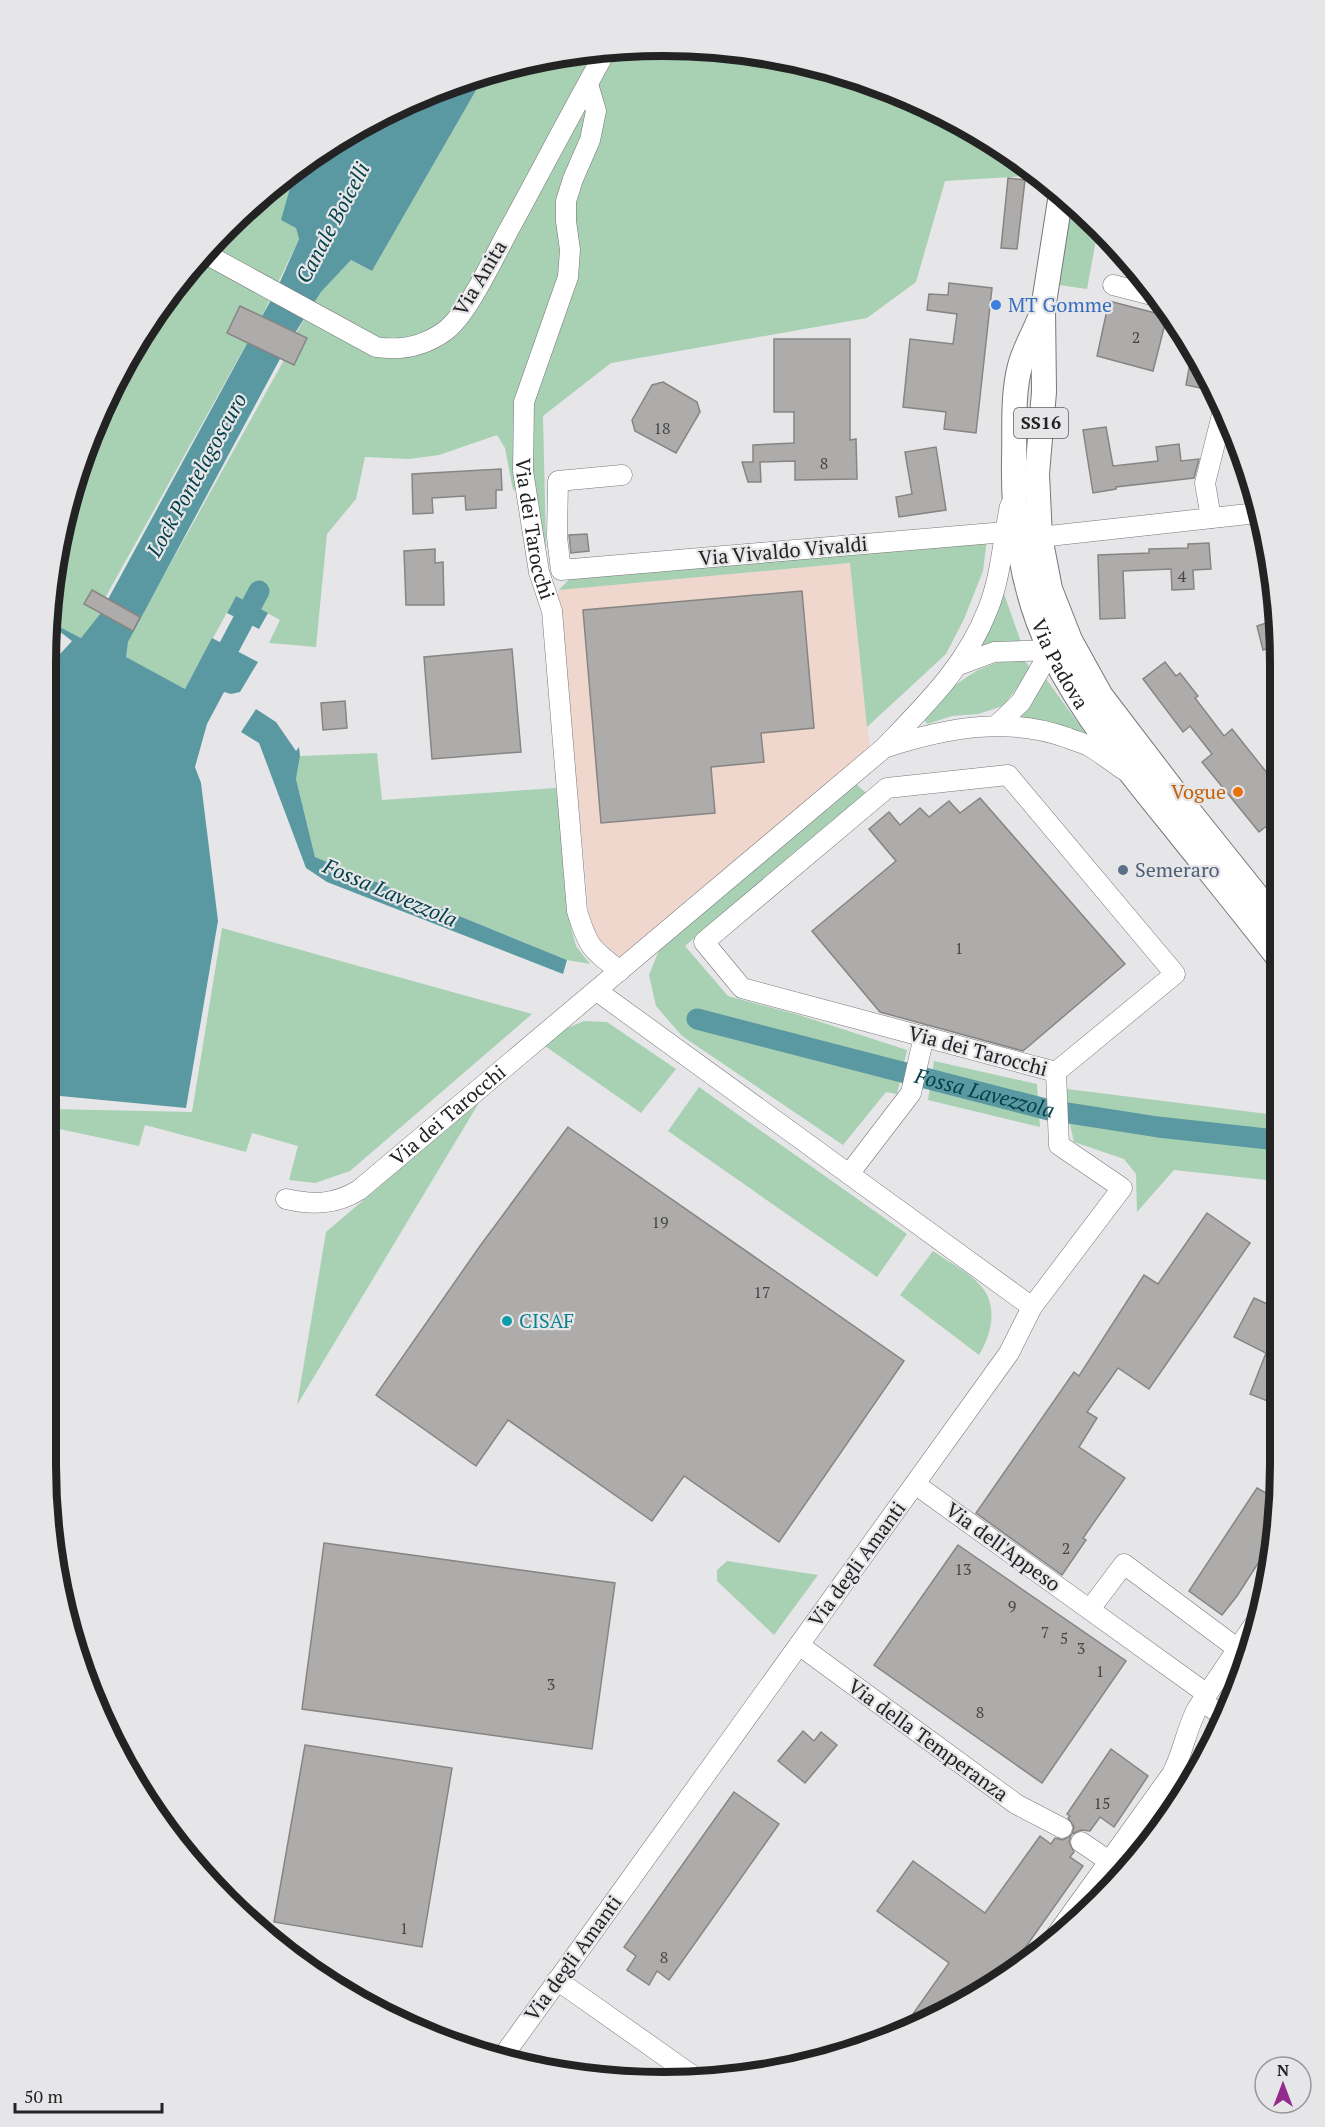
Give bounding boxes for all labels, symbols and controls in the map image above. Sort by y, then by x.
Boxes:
water label: Canale Boicelli [289,157,376,288]
street label: Via Anita [447,235,513,320]
place label: MT Gomme [1008,291,1112,318]
marker: MT Gomme [989,298,1003,312]
house number: 2 [1132,326,1140,348]
water label: Lock Pontelagoscuro [139,388,253,562]
road number: SS16 [1014,408,1068,438]
house number: 18 [653,417,671,439]
house number: 8 [820,452,828,474]
street label: Via dei Tarocchi [510,458,561,603]
street label: Via Vivaldo Vivaldi [697,530,869,571]
house number: 4 [1178,565,1187,587]
street label: Via Padova [1026,615,1095,714]
place label: Vogue [1171,778,1226,805]
marker: Vogue [1231,785,1245,799]
water label: Fossa Lavezzola [318,851,462,933]
place label: Semeraro [1135,856,1220,883]
marker: Semeraro [1116,863,1130,877]
house number: 1 [955,937,963,959]
street label: Via dei Tarocchi [905,1019,1051,1082]
street label: Via dei Tarocchi [384,1058,511,1171]
water label: Fossa Lavezzola [911,1061,1058,1124]
house number: 19 [651,1211,669,1233]
house number: 17 [753,1281,771,1303]
place label: CISAF [519,1307,574,1334]
marker: CISAF [500,1314,514,1328]
street label: Via degli Amanti [802,1495,911,1632]
street label: Via dell'Appeso [940,1496,1066,1597]
house number: 2 [1062,1537,1070,1559]
house number: 13 [954,1558,972,1580]
house number: 9 [1008,1595,1016,1617]
house number: 7 [1041,1621,1049,1643]
house number: 5 [1060,1627,1068,1649]
house number: 3 [1077,1637,1085,1659]
house number: 1 [1096,1660,1104,1682]
street label: Via della Temperanza [843,1672,1014,1807]
house number: 3 [547,1673,555,1695]
house number: 8 [976,1701,984,1723]
house number: 15 [1093,1792,1111,1814]
street label: Via degli Amanti [518,1889,627,2026]
house number: 1 [400,1917,408,1939]
house number: 8 [660,1946,668,1968]
north arrow [1253,2055,1313,2115]
text: N [1277,2059,1289,2081]
scale bar [15,2076,162,2114]
text: 50 m [24,2084,64,2108]

